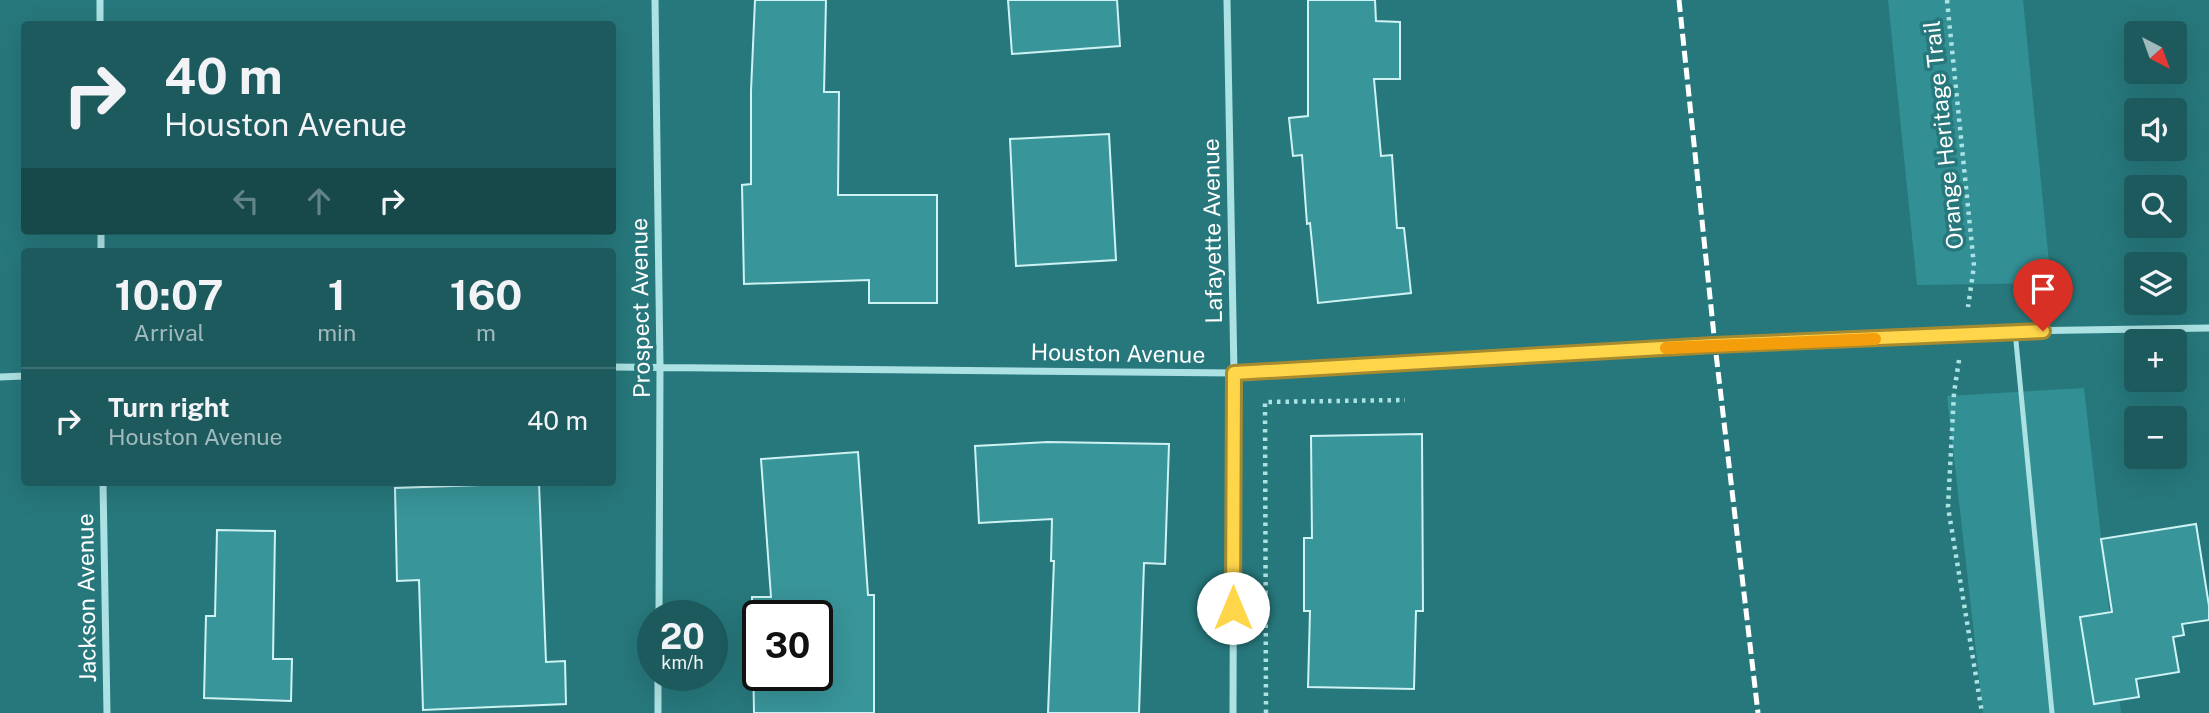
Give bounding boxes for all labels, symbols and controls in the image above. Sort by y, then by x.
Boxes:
street label: Orange Heritage Trail [1918,19,1968,251]
north arrow [2124,21,2188,84]
map controls [2124,21,2187,469]
text: 40 m [164,47,283,105]
icon: right [49,49,140,140]
button: sound [2124,98,2187,161]
text: Houston Avenue [164,106,407,143]
street label: Lafayette Avenue [1197,138,1227,324]
button: search [2124,175,2187,238]
icon: left [227,182,265,220]
icon: ahead [300,182,338,220]
icon: right [373,182,411,220]
street label: Prospect Avenue [625,218,655,398]
button: layers [2124,252,2187,315]
pin [2013,259,2073,331]
text: 10:07 [115,270,224,319]
text: 1 [328,270,346,319]
text: 160 [450,270,522,319]
icon: arrive [2024,270,2062,308]
text: Arrival [134,319,205,346]
text: min [317,319,356,346]
text: m [476,319,496,346]
button: + [2124,329,2187,392]
street label: Houston Avenue [1030,338,1206,368]
text: Turn right [108,392,230,423]
icon: right [49,402,87,440]
text: 40 m [527,405,588,436]
button: − [2124,406,2187,469]
text: Houston Avenue [108,423,283,450]
street label: Jackson Avenue [71,513,101,683]
position arrow [1196,571,1270,645]
speed limit sign: 30 [742,600,833,691]
text: 20 [660,616,705,657]
text: km/h [661,652,704,673]

